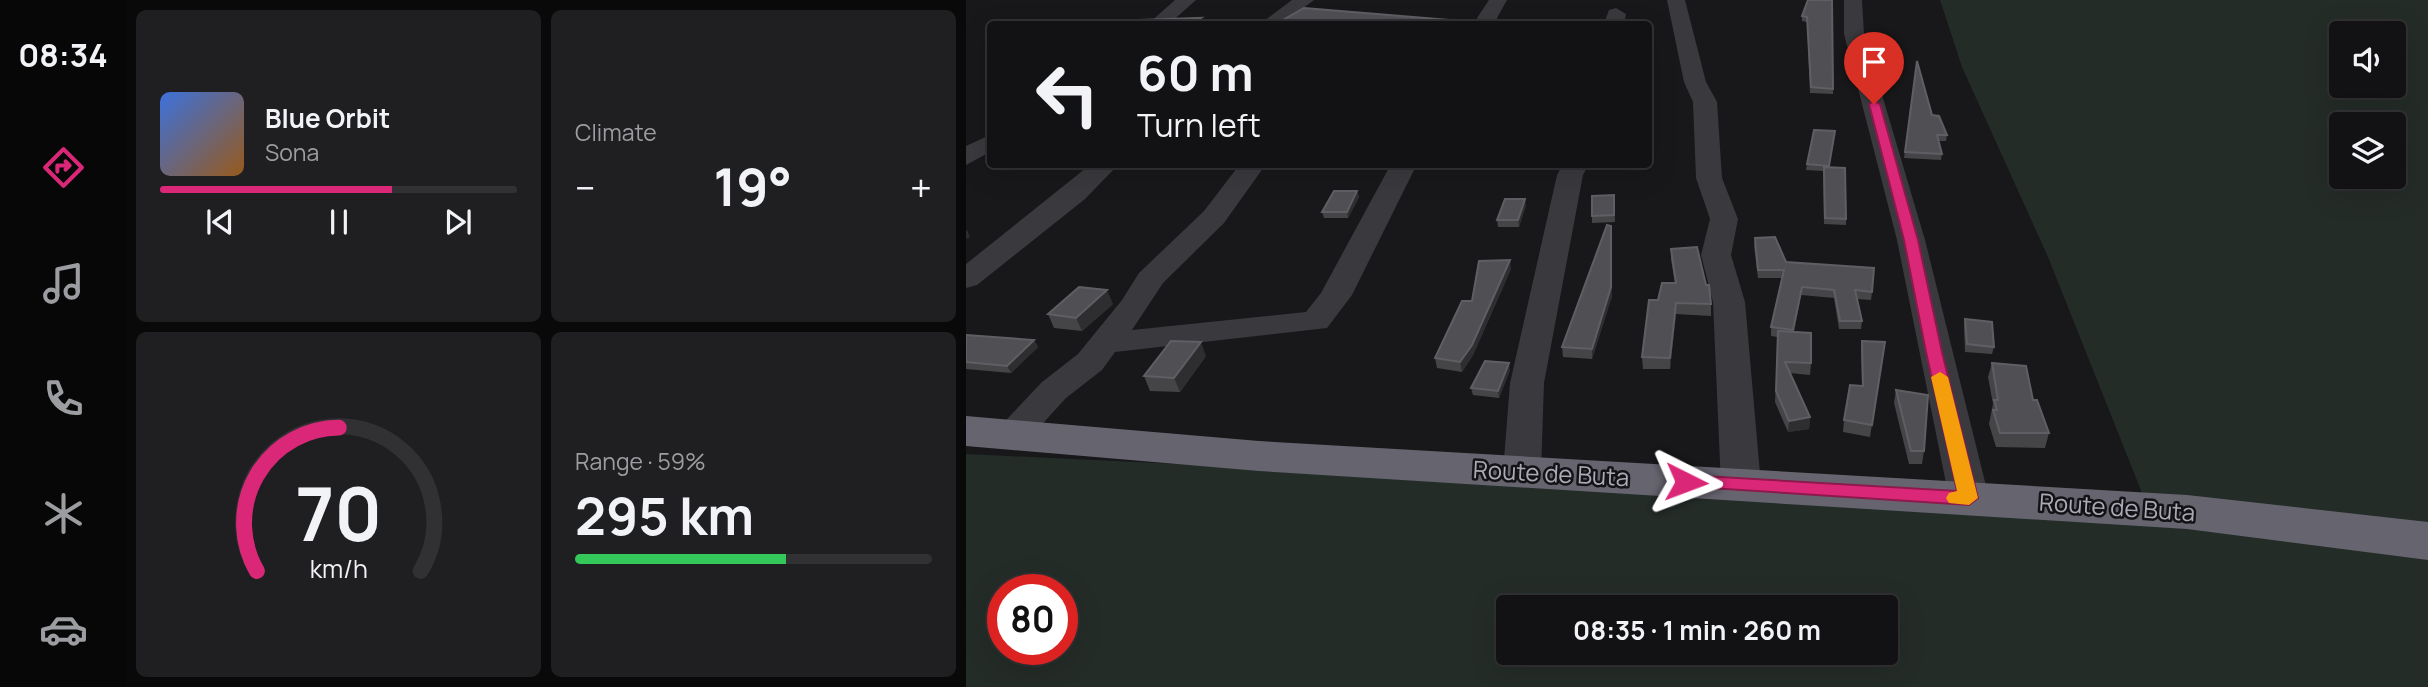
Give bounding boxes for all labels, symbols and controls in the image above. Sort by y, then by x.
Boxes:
map controls [2329,21,2406,189]
button: sound [2329,21,2406,98]
pin [1844,32,1904,104]
text: 08:34 [18,33,108,77]
text: 60 m [1137,39,1254,106]
icon: arrive [1855,43,1893,81]
icon: left [1022,49,1113,140]
text: Blue Orbit [265,100,390,136]
text: Turn left [1137,103,1261,147]
button: layers [2329,112,2406,189]
text: Climate [575,116,657,148]
text: Sona [265,136,319,168]
icon: directions [39,143,88,192]
text: 19° [714,151,792,222]
text: − [575,161,596,213]
text: + [910,161,932,213]
icon: previous [201,203,239,241]
icon: pause [320,203,358,241]
icon: next [439,203,477,241]
icon: music [39,259,88,308]
icon: phone [39,374,88,423]
text: Range · 59% [575,445,706,477]
position arrow [1649,445,1723,519]
street label: Route de Buta [1472,452,1630,493]
text: 70 [295,463,382,563]
text: 295 km [575,480,754,551]
street label: Route de Buta [2038,485,2196,528]
icon: climate [39,489,88,538]
text: km/h [309,550,368,585]
speed limit sign: 80 [987,574,1078,665]
icon: car [39,605,88,654]
text: 08:35 · 1 min · 260 m [1573,612,1821,648]

